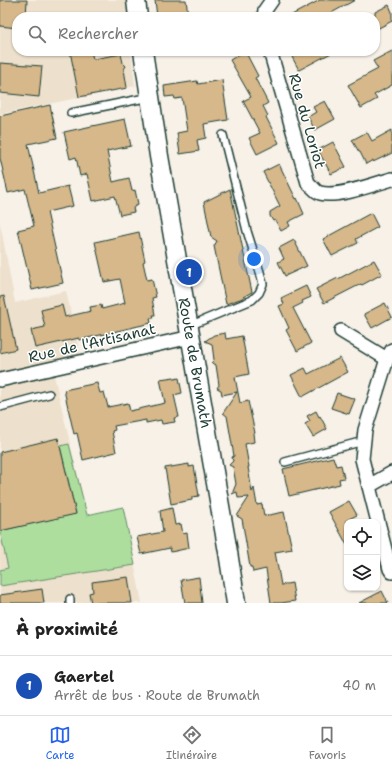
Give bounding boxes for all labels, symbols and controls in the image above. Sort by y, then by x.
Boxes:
search box [12,12,380,56]
icon: search [26,23,48,45]
text: Rechercher [58,24,139,44]
street label: Rue du Loriot [284,71,330,171]
your location [244,249,264,269]
pin: 1 [176,257,202,287]
street label: Route de Brumath [174,296,216,430]
street label: Rue de l'Artisanat [26,319,158,367]
map controls [344,519,380,591]
button: locate [344,519,380,555]
button: layers [344,555,380,591]
text: À proximité [16,618,118,640]
text: Gaertel [54,667,114,687]
text: 1 [26,677,32,694]
text: 40 m [342,677,376,694]
text: Arrêt de bus · Route de Brumath [54,687,260,704]
tab: Carte [46,724,75,763]
tab: Itinéraire [166,724,217,763]
tab: Favoris [309,724,346,763]

